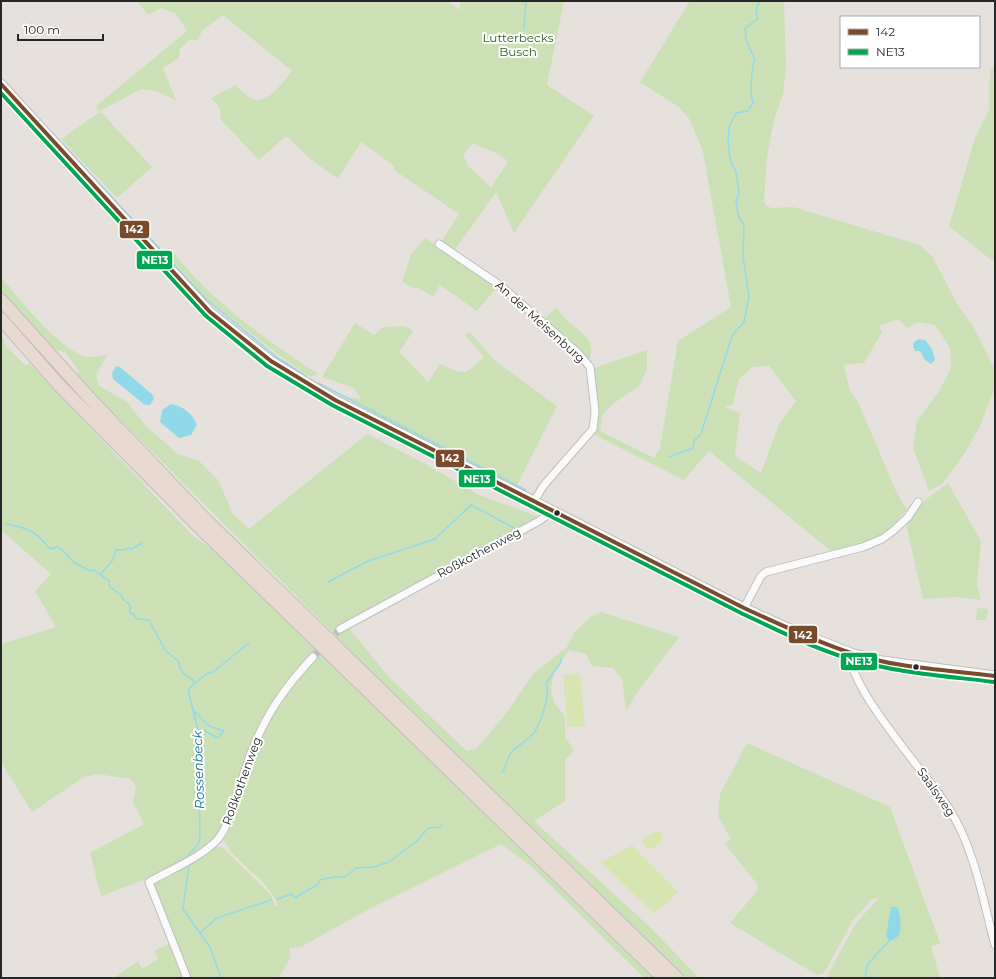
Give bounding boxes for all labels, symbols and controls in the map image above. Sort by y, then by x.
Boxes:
scale bar [18,16,103,42]
legend [840,16,980,68]
text: 100 m [24,22,60,37]
text: 142 [876,24,895,39]
park label: Lutterbecks Busch [482,30,554,59]
text: NE13 [876,44,905,59]
line badge: 142 [119,220,150,239]
text: 142 [125,222,144,236]
line badge: NE13 [136,250,173,270]
text: NE13 [141,253,169,267]
street label: An der Meisenburg [492,277,588,366]
line badge: 142 [435,449,465,468]
text: 142 [441,451,460,465]
line badge: NE13 [458,469,496,488]
text: NE13 [463,472,491,486]
unlabelled marker [552,508,562,518]
street label: Roßkothenweg [434,524,523,581]
line badge: 142 [788,625,818,644]
text: 142 [794,628,813,642]
line badge: NE13 [840,652,878,671]
text: NE13 [845,654,873,668]
unlabelled marker [911,662,921,672]
water label: Rossenbeck [189,729,207,810]
street label: Roßkothenweg [219,735,264,827]
street label: Saalsweg [914,764,959,819]

